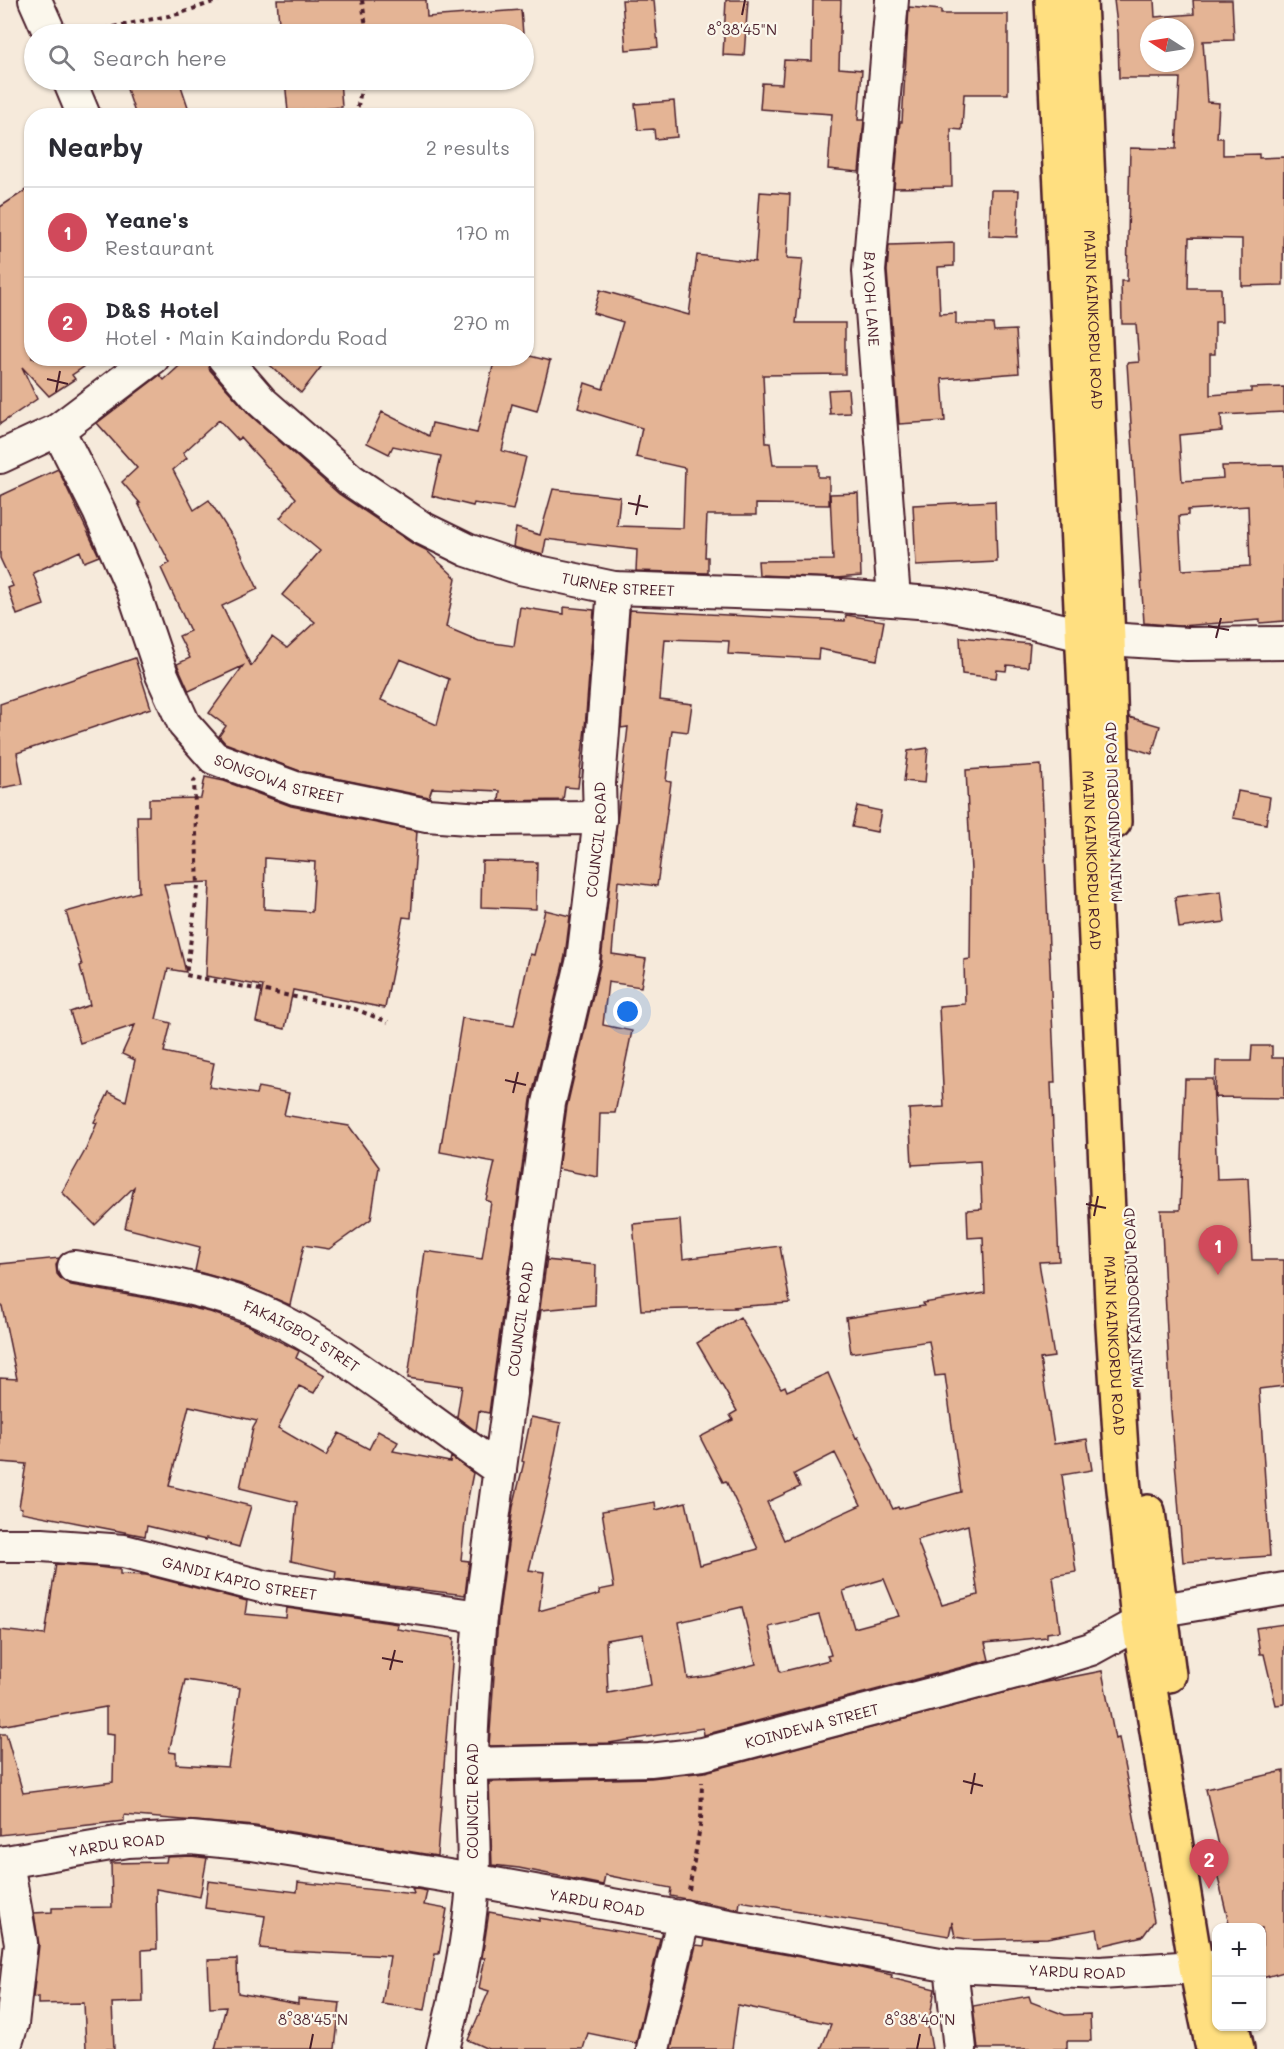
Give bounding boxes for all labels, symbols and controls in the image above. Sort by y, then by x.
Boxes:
north arrow [1140,18,1194,72]
text: 8°38'45"N [707,19,777,39]
search box [24,24,534,90]
icon: search [45,41,78,74]
text: Search here [93,43,227,72]
text: Nearby [48,130,143,164]
text: 2 results [426,134,510,160]
text: Yeane's [105,205,189,234]
text: 1 [63,219,72,245]
text: 170 m [455,219,510,245]
street label: MAIN KAINKORDU ROAD [1080,229,1108,410]
text: Restaurant [105,234,215,260]
street label: BAYOH LANE [859,251,885,347]
text: D&S Hotel [105,295,219,324]
text: 2 [62,309,73,335]
text: 270 m [453,309,510,335]
text: Hotel · Main Kaindordu Road [105,324,387,350]
street label: TURNER STREET [560,567,675,600]
street label: MAIN KAINDORDU ROAD [1100,721,1126,903]
street label: SONGOWA STREET [211,749,345,808]
street label: MAIN KAINKORDU ROAD [1078,770,1106,950]
street label: COUNCIL ROAD [581,782,610,898]
your location [613,997,642,1026]
street label: MAIN KAINDORDU ROAD [1118,1207,1148,1389]
pin: 1 [1198,1226,1238,1275]
street label: MAIN KAINKORDU ROAD [1100,1255,1130,1436]
street label: COUNCIL ROAD [502,1260,538,1378]
street label: FAKAIGBOI STRET [241,1295,364,1376]
street label: GANDI KAPIO STREET [160,1551,318,1604]
street label: KOINDEWA STREET [743,1698,881,1753]
street label: COUNCIL ROAD [462,1743,482,1859]
street label: YARDU ROAD [67,1829,165,1861]
pin: 2 [1190,1840,1228,1889]
street label: YARDU ROAD [547,1884,646,1921]
map controls [1212,1923,1266,2031]
button: + [1212,1923,1266,1977]
street label: YARDU ROAD [1028,1960,1126,1983]
button: − [1212,1977,1266,2031]
text: 8°38'45"N [278,2009,348,2029]
text: 8°38'40"N [885,2009,955,2029]

